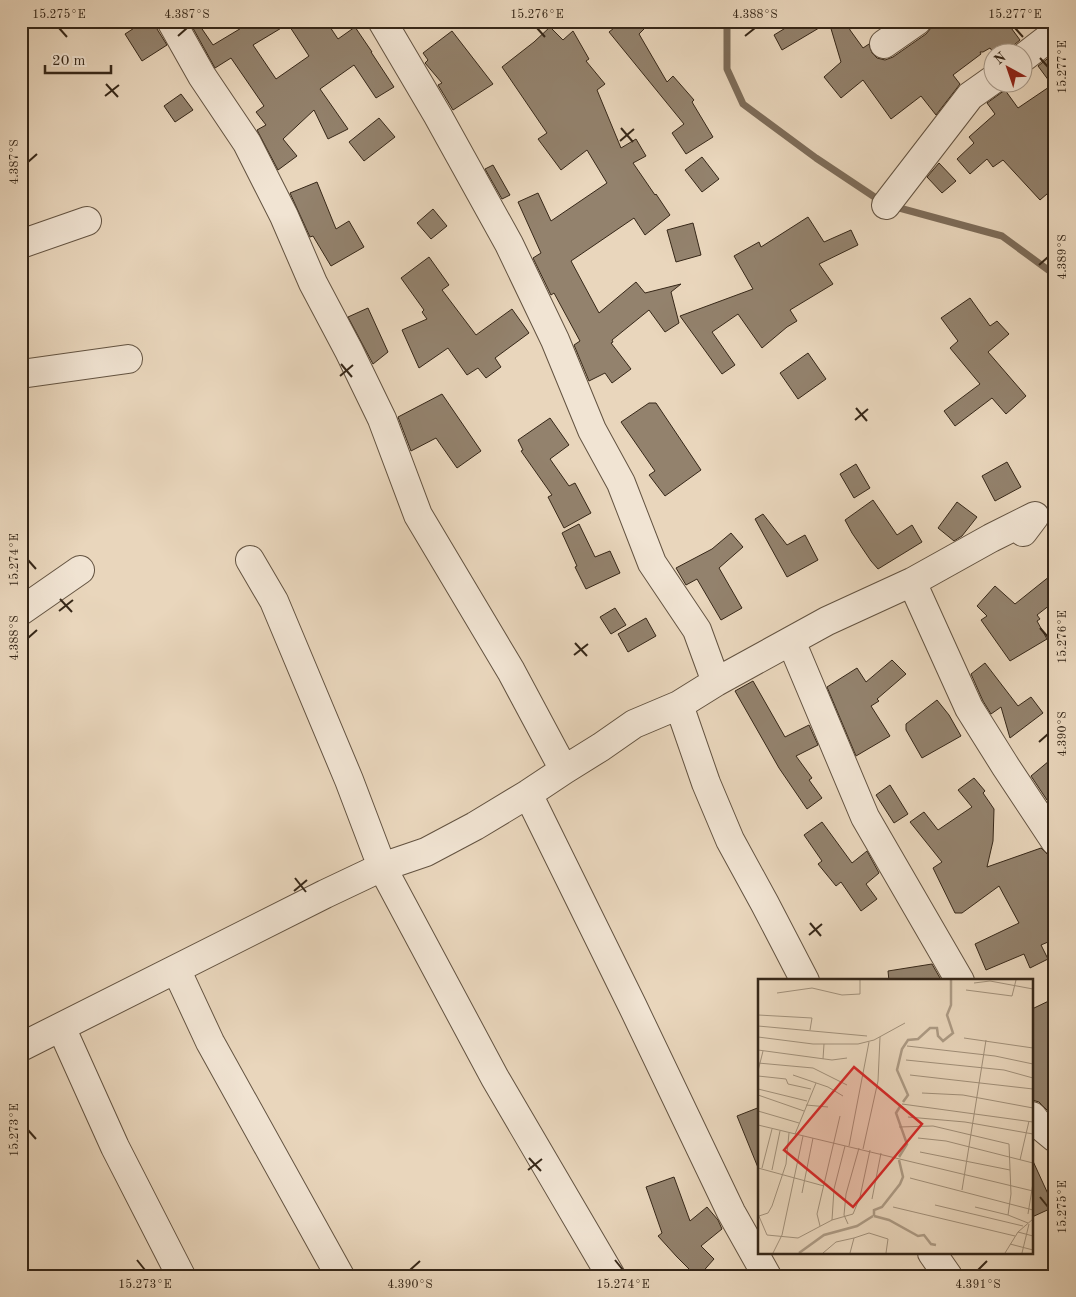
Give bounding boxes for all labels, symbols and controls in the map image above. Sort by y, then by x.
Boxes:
text: 15.275°E [32,8,86,21]
text: 15.276°E [510,8,564,21]
text: 15.277°E [988,8,1042,21]
text: 4.387°S [164,9,210,21]
text: 4.388°S [732,9,778,21]
text: 15.277°E [1056,40,1069,94]
scale bar [45,42,111,74]
north arrow [984,42,1034,92]
text: N [992,50,1009,68]
text: 20 m [52,54,86,69]
text: 4.387°S [9,139,21,185]
text: 4.389°S [1057,234,1069,280]
text: 15.274°E [8,533,21,587]
text: 15.276°E [1056,610,1069,664]
text: 4.388°S [9,615,21,661]
text: 4.390°S [1057,711,1069,757]
inset map [758,979,1034,1254]
text: 15.273°E [8,1103,21,1157]
text: 15.275°E [1056,1180,1069,1234]
text: 15.273°E [118,1278,172,1291]
text: 15.274°E [596,1278,650,1291]
text: 4.390°S [387,1279,433,1291]
text: 4.391°S [955,1279,1001,1291]

